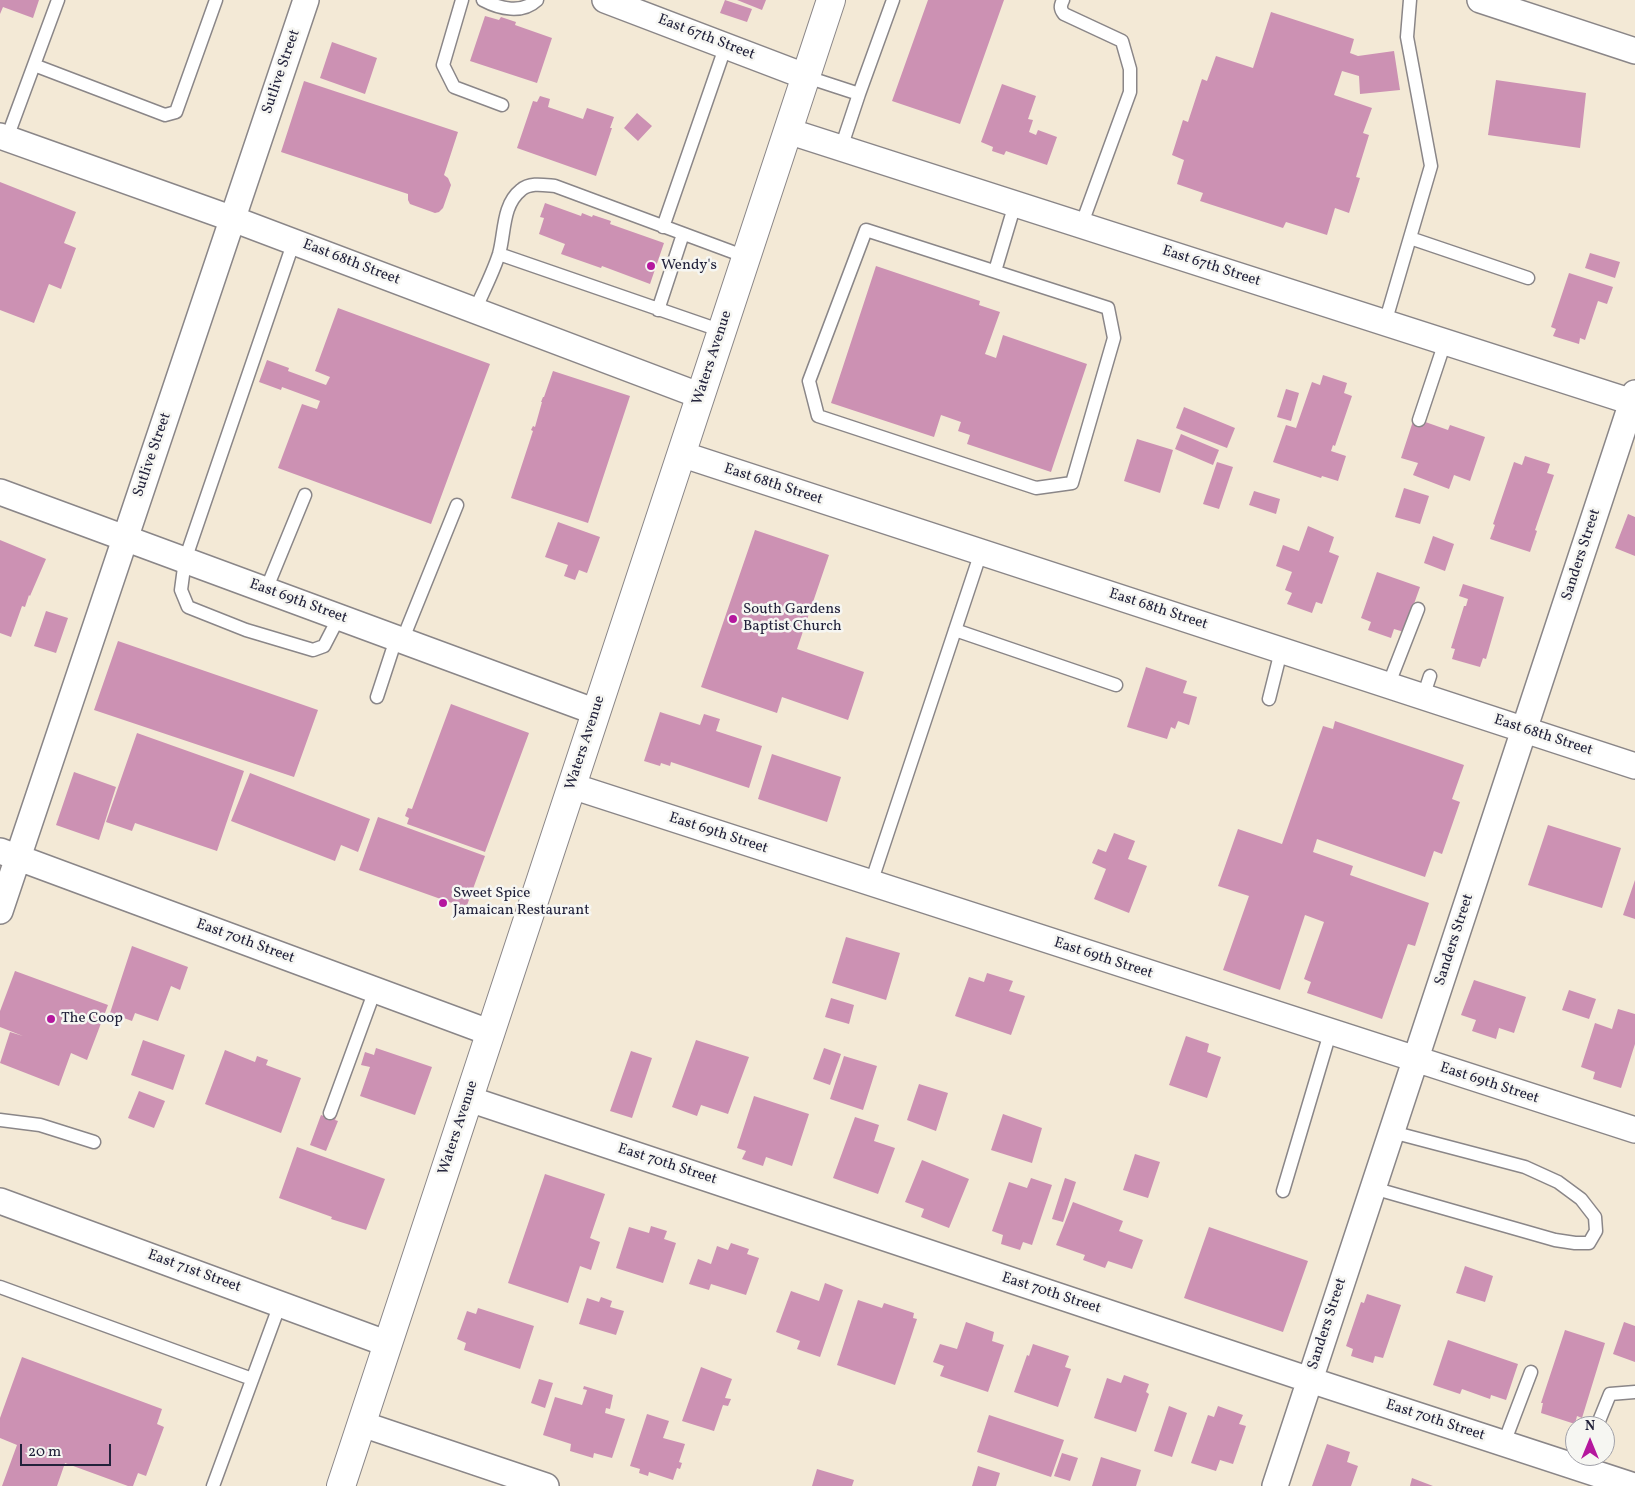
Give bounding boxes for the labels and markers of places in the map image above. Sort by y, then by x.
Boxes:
place label: Wendy's [661,257,717,275]
marker: Wendy's [645,260,657,272]
place label: South Gardens Baptist Church [743,601,842,636]
marker: South Gardens Baptist Church [727,613,739,625]
place label: Sweet Spice Jamaican Restaurant [453,885,589,920]
marker: Sweet Spice Jamaican Restaurant [437,897,449,909]
place label: The Coop [61,1010,123,1028]
marker: The Coop [45,1013,57,1025]

